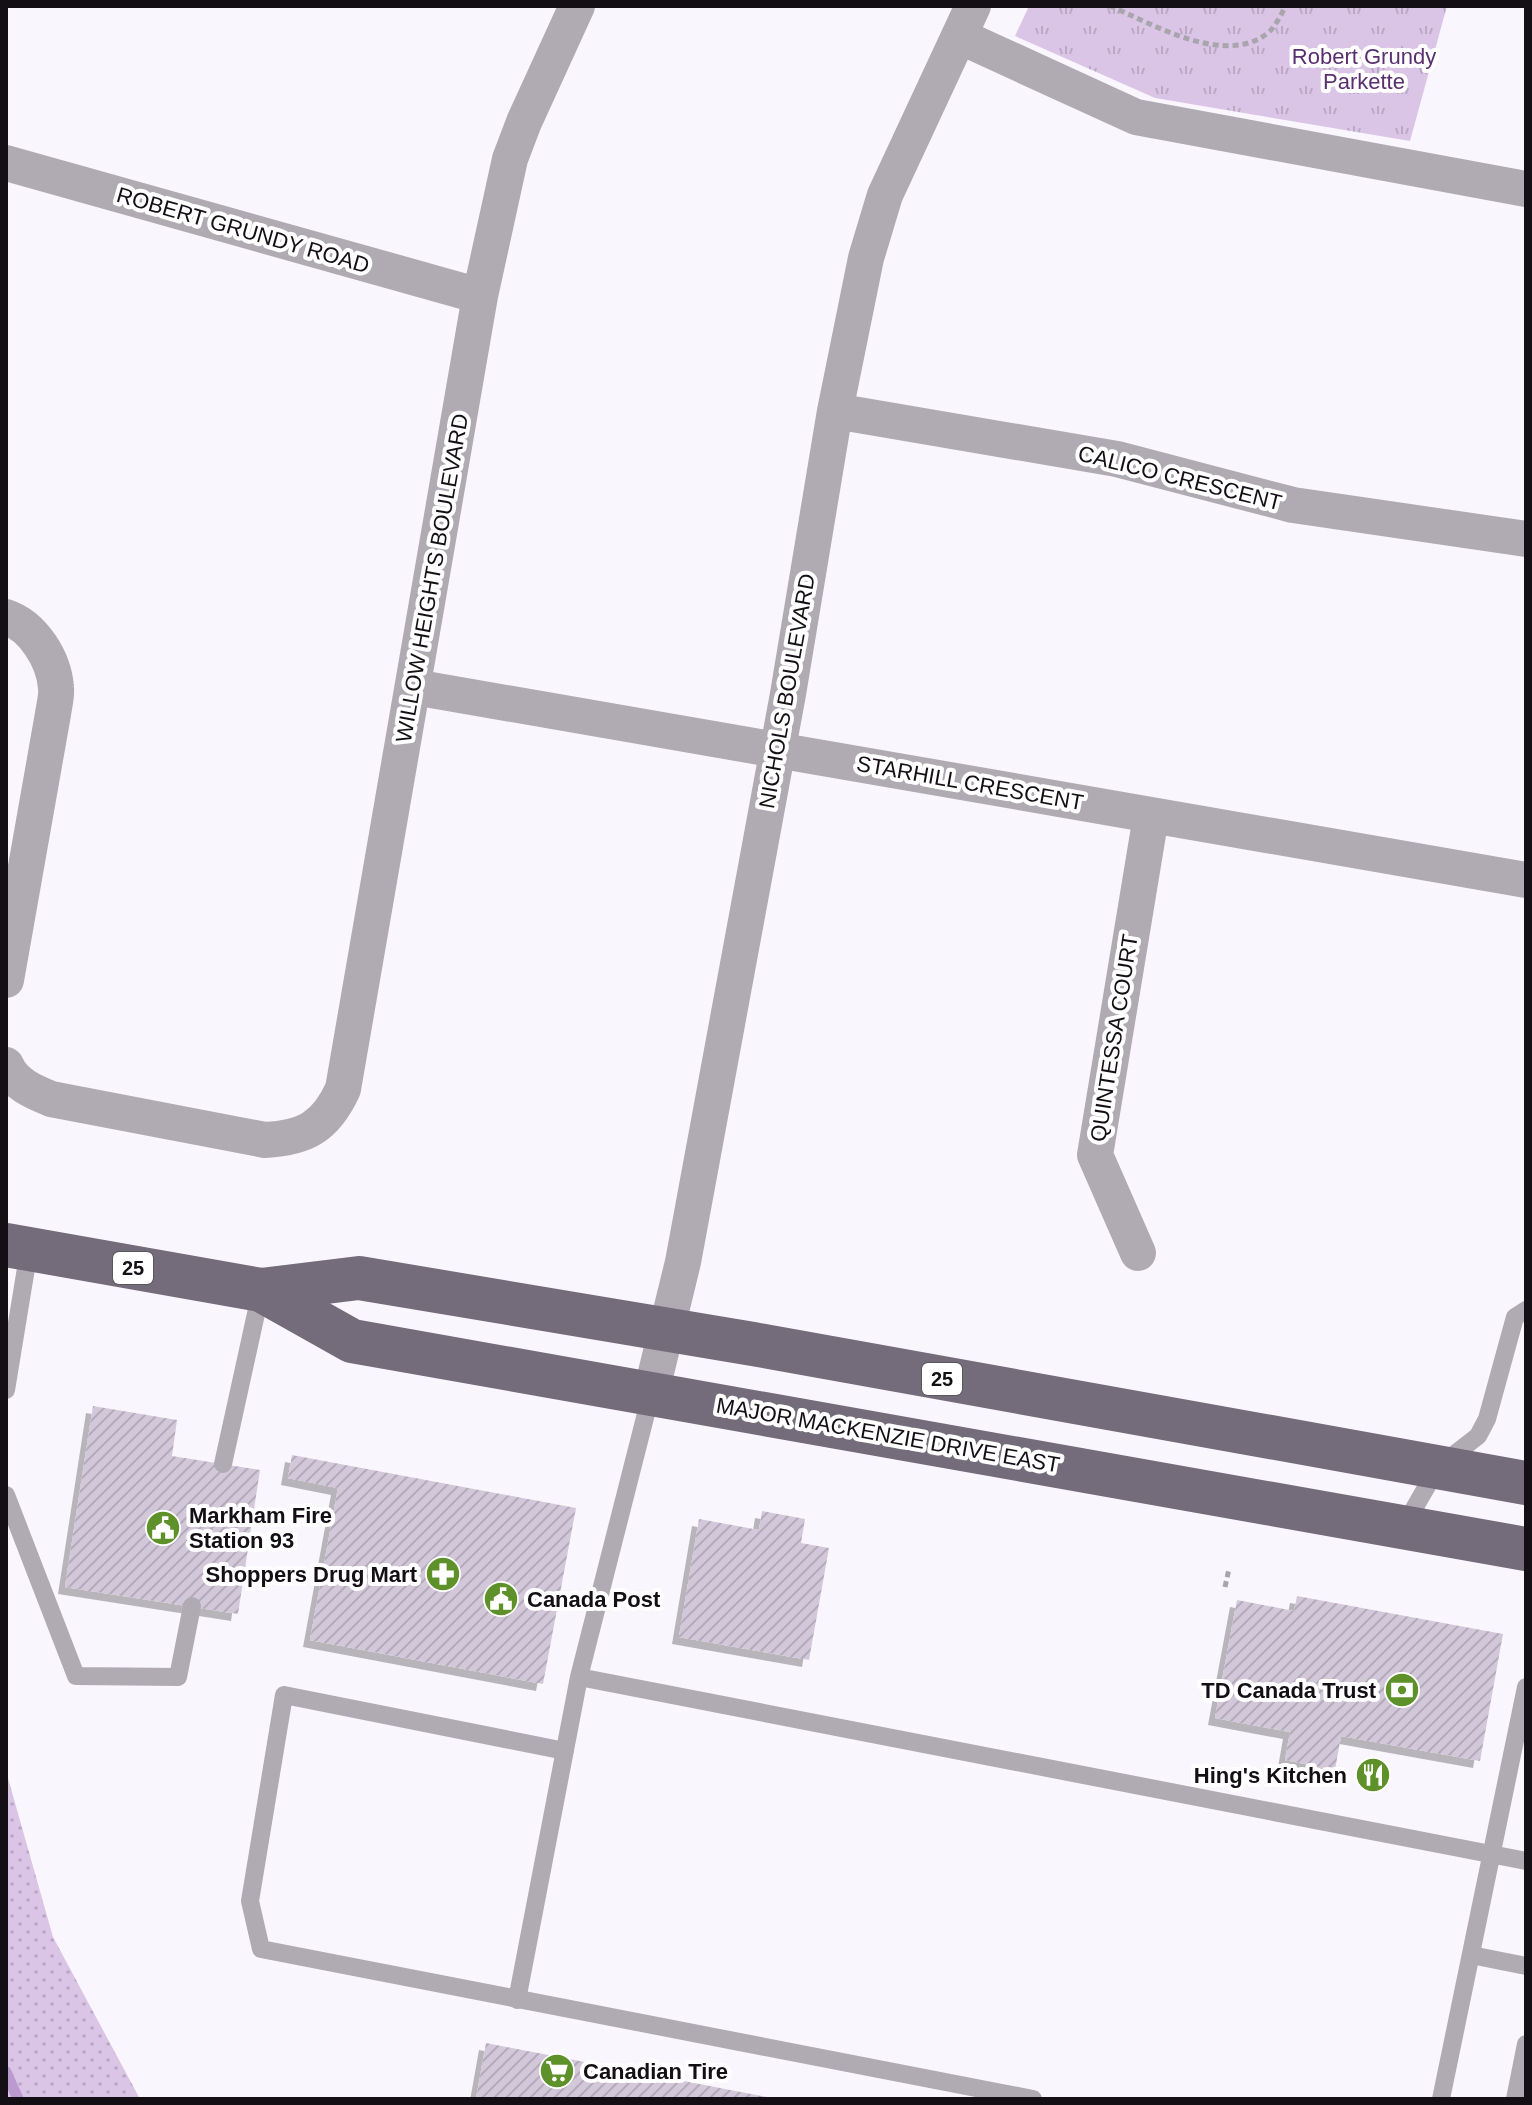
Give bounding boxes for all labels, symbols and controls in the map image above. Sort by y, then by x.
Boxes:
park label: Robert Grundy Parkette [1292,44,1436,94]
street label: ROBERT GRUNDY ROAD [114,182,372,278]
street label: WILLOW HEIGHTS BOULEVARD [391,412,473,744]
street label: CALICO CRESCENT [1076,441,1284,515]
street label: NICHOLS BOULEVARD [754,572,820,810]
street label: STARHILL CRESCENT [855,751,1085,815]
street label: QUINTESSA COURT [1085,932,1143,1144]
road number: 25 [113,1252,153,1284]
road number: 25 [922,1363,962,1395]
street label: MAJOR MACKENZIE DRIVE EAST [714,1392,1062,1478]
place label: Markham Fire Station 93 [189,1503,332,1553]
public building icon: Markham Fire Station 93 [144,1509,182,1547]
pharmacy icon: Shoppers Drug Mart [424,1555,462,1593]
place label: Shoppers Drug Mart [206,1562,418,1587]
public building icon: Canada Post [482,1580,520,1618]
place label: Canada Post [527,1587,661,1612]
bank icon: TD Canada Trust [1383,1671,1421,1709]
place label: TD Canada Trust [1201,1678,1377,1703]
restaurant icon: Hing's Kitchen [1354,1756,1392,1794]
place label: Hing's Kitchen [1194,1763,1347,1788]
supermarket icon: Canadian Tire [538,2052,576,2090]
place label: Canadian Tire [583,2059,728,2084]

